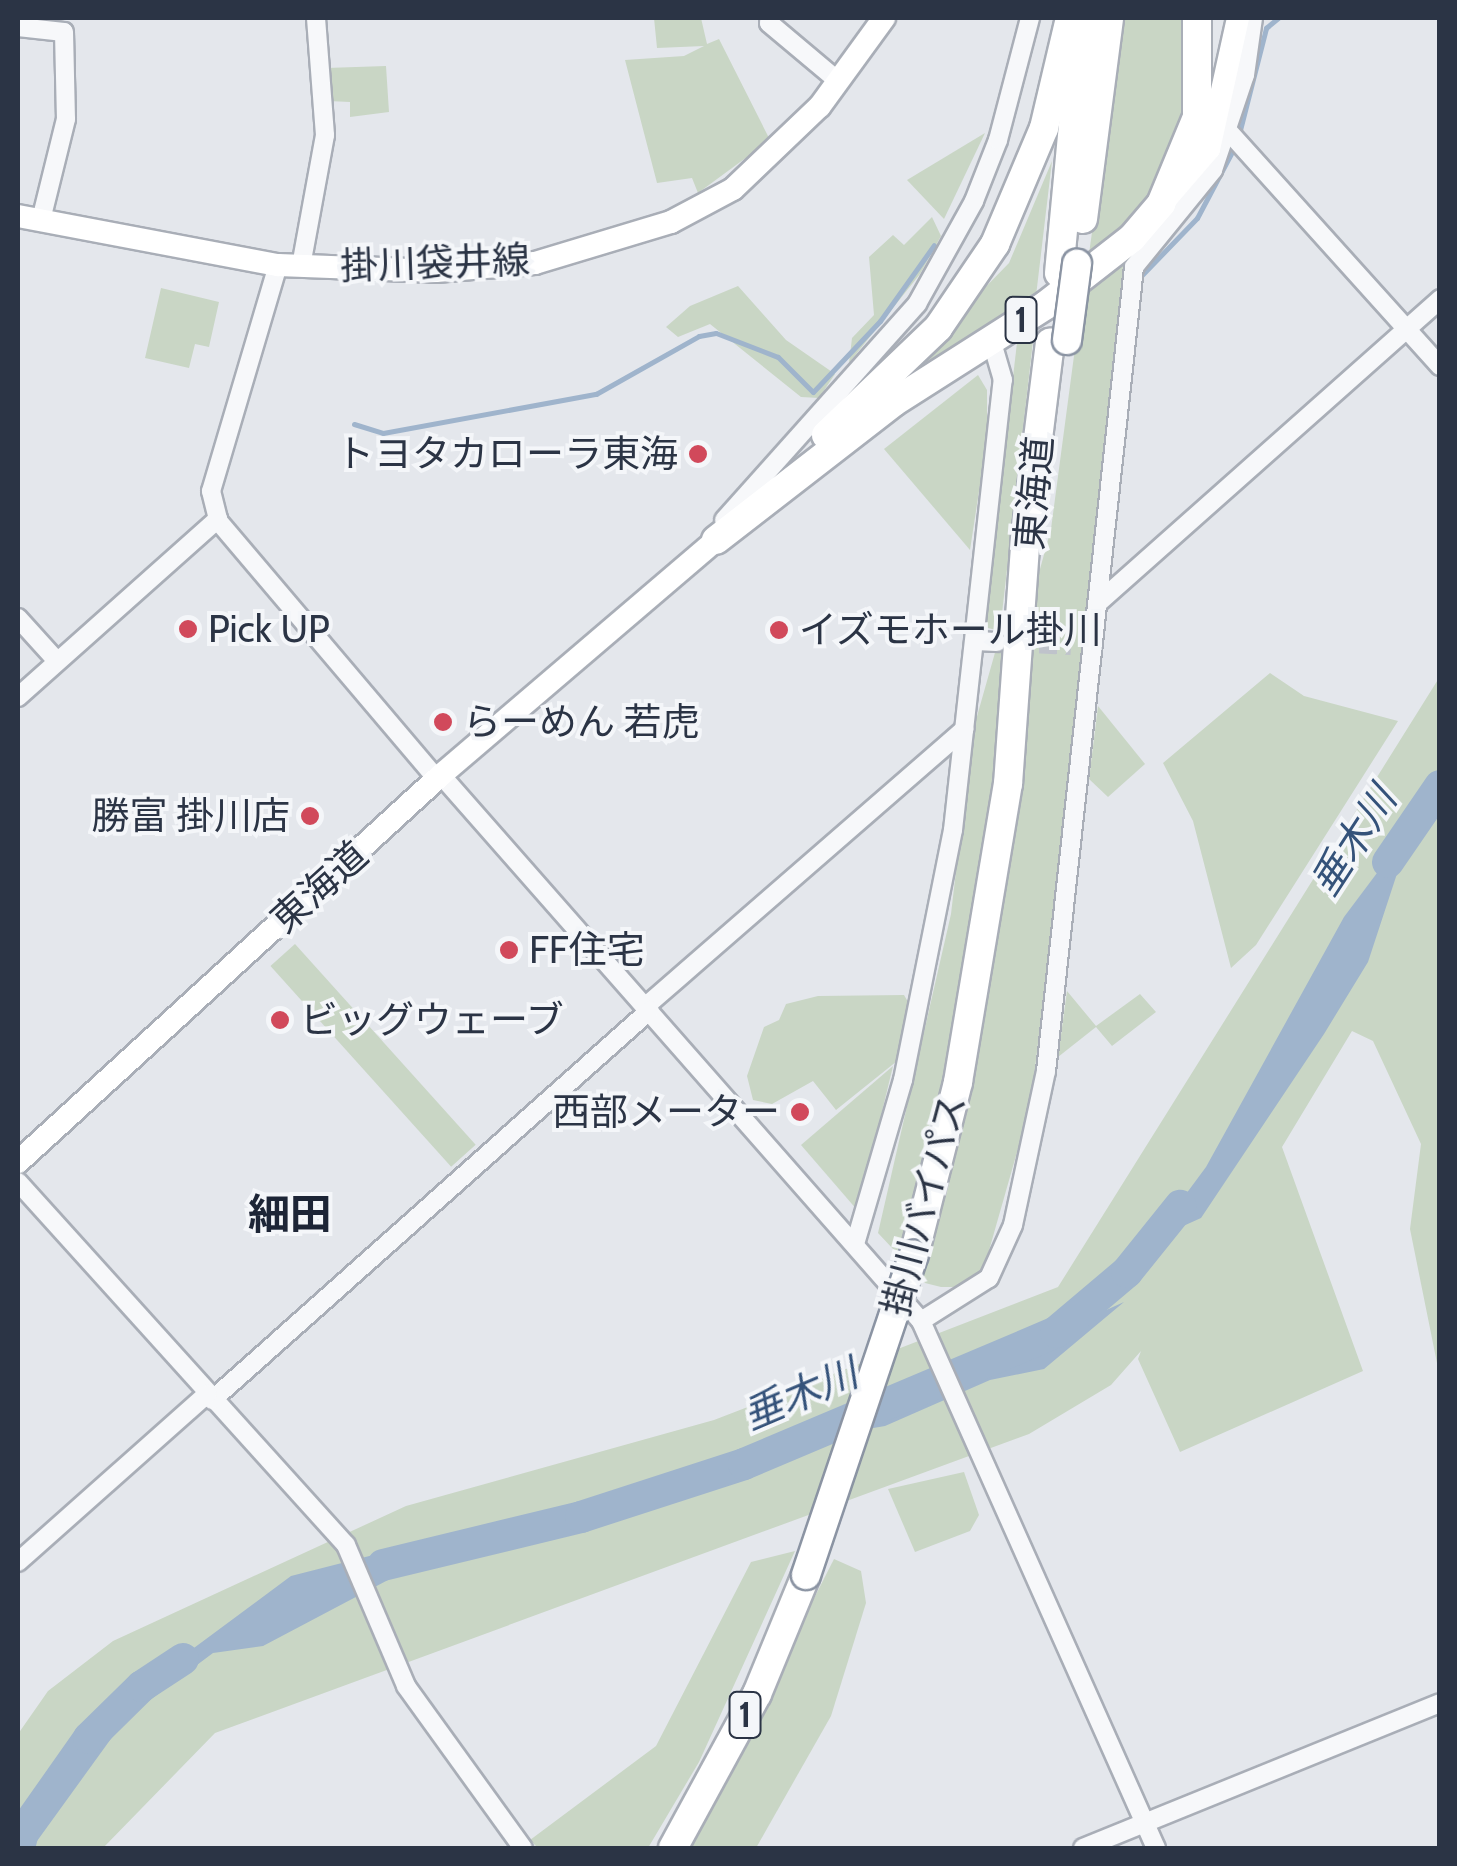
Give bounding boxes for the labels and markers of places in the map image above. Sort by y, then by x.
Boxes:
place label: トヨタカローラ東海 [336,431,678,477]
marker: トヨタカローラ東海 [687,443,709,465]
place label: Pick UP [208,606,330,652]
place label: イズモホール掛川 [799,607,1103,653]
marker: Pick UP [177,618,199,640]
marker: イズモホール掛川 [768,619,790,641]
place label: らーめん 若虎 [463,699,700,745]
marker: らーめん 若虎 [432,711,454,733]
place label: 勝富 掛川店 [91,793,290,839]
marker: 勝富 掛川店 [299,805,321,827]
place label: FF住宅 [529,927,645,973]
marker: FF住宅 [498,939,520,961]
place label: ビッグウェーブ [300,997,566,1043]
marker: ビッグウェーブ [269,1009,291,1031]
place label: 西部メーター [552,1089,780,1135]
marker: 西部メーター [789,1101,811,1123]

